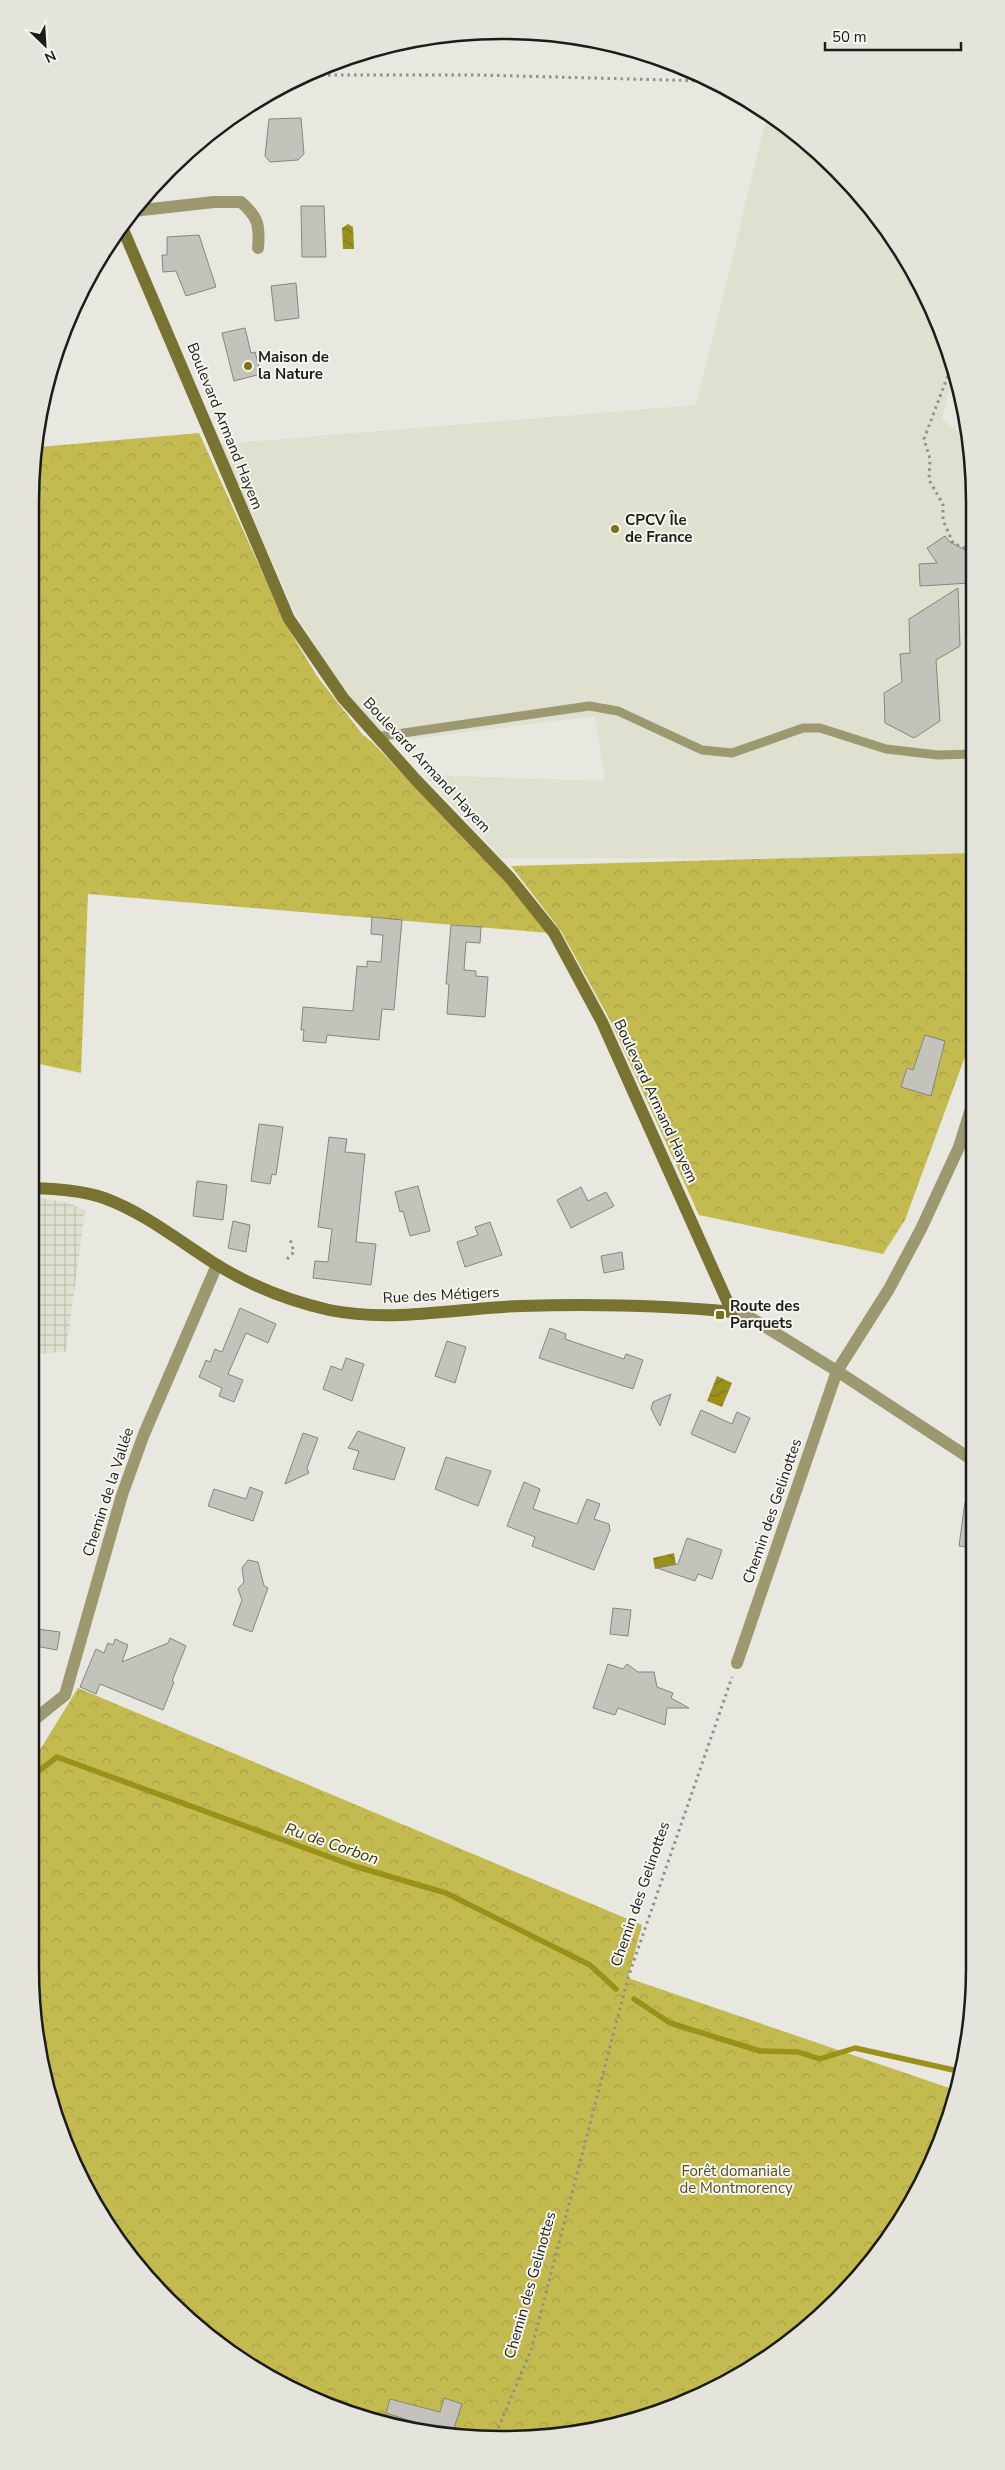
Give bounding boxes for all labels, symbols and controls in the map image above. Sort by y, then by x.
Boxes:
north arrow [20,20,70,70]
scale bar [825,20,961,52]
text: 50 m [832,27,867,47]
text: N [42,46,59,67]
street label: Boulevard Armand Hayem [182,340,268,512]
place label: Maison de la Nature [258,347,329,384]
marker: Maison de la Nature [242,360,254,372]
place label: CPCV Île de France [625,510,692,547]
marker: CPCV Île de France [609,523,621,535]
street label: Boulevard Armand Hayem [359,693,495,837]
street label: Boulevard Armand Hayem [609,1016,703,1186]
street label: Rue des Métigers [382,1282,500,1308]
place label: Route des Parquets [730,1296,800,1333]
marker: Route des Parquets [714,1309,726,1321]
street label: Chemin de la Vallée [78,1425,138,1559]
street label: Chemin des Gelinottes [738,1436,806,1586]
water label: Ru de Corbon [282,1818,382,1870]
street label: Chemin des Gelinottes [606,1819,674,1969]
park label: Forêt domaniale de Montmorency [679,2161,793,2198]
street label: Chemin des Gelinottes [499,2209,561,2361]

